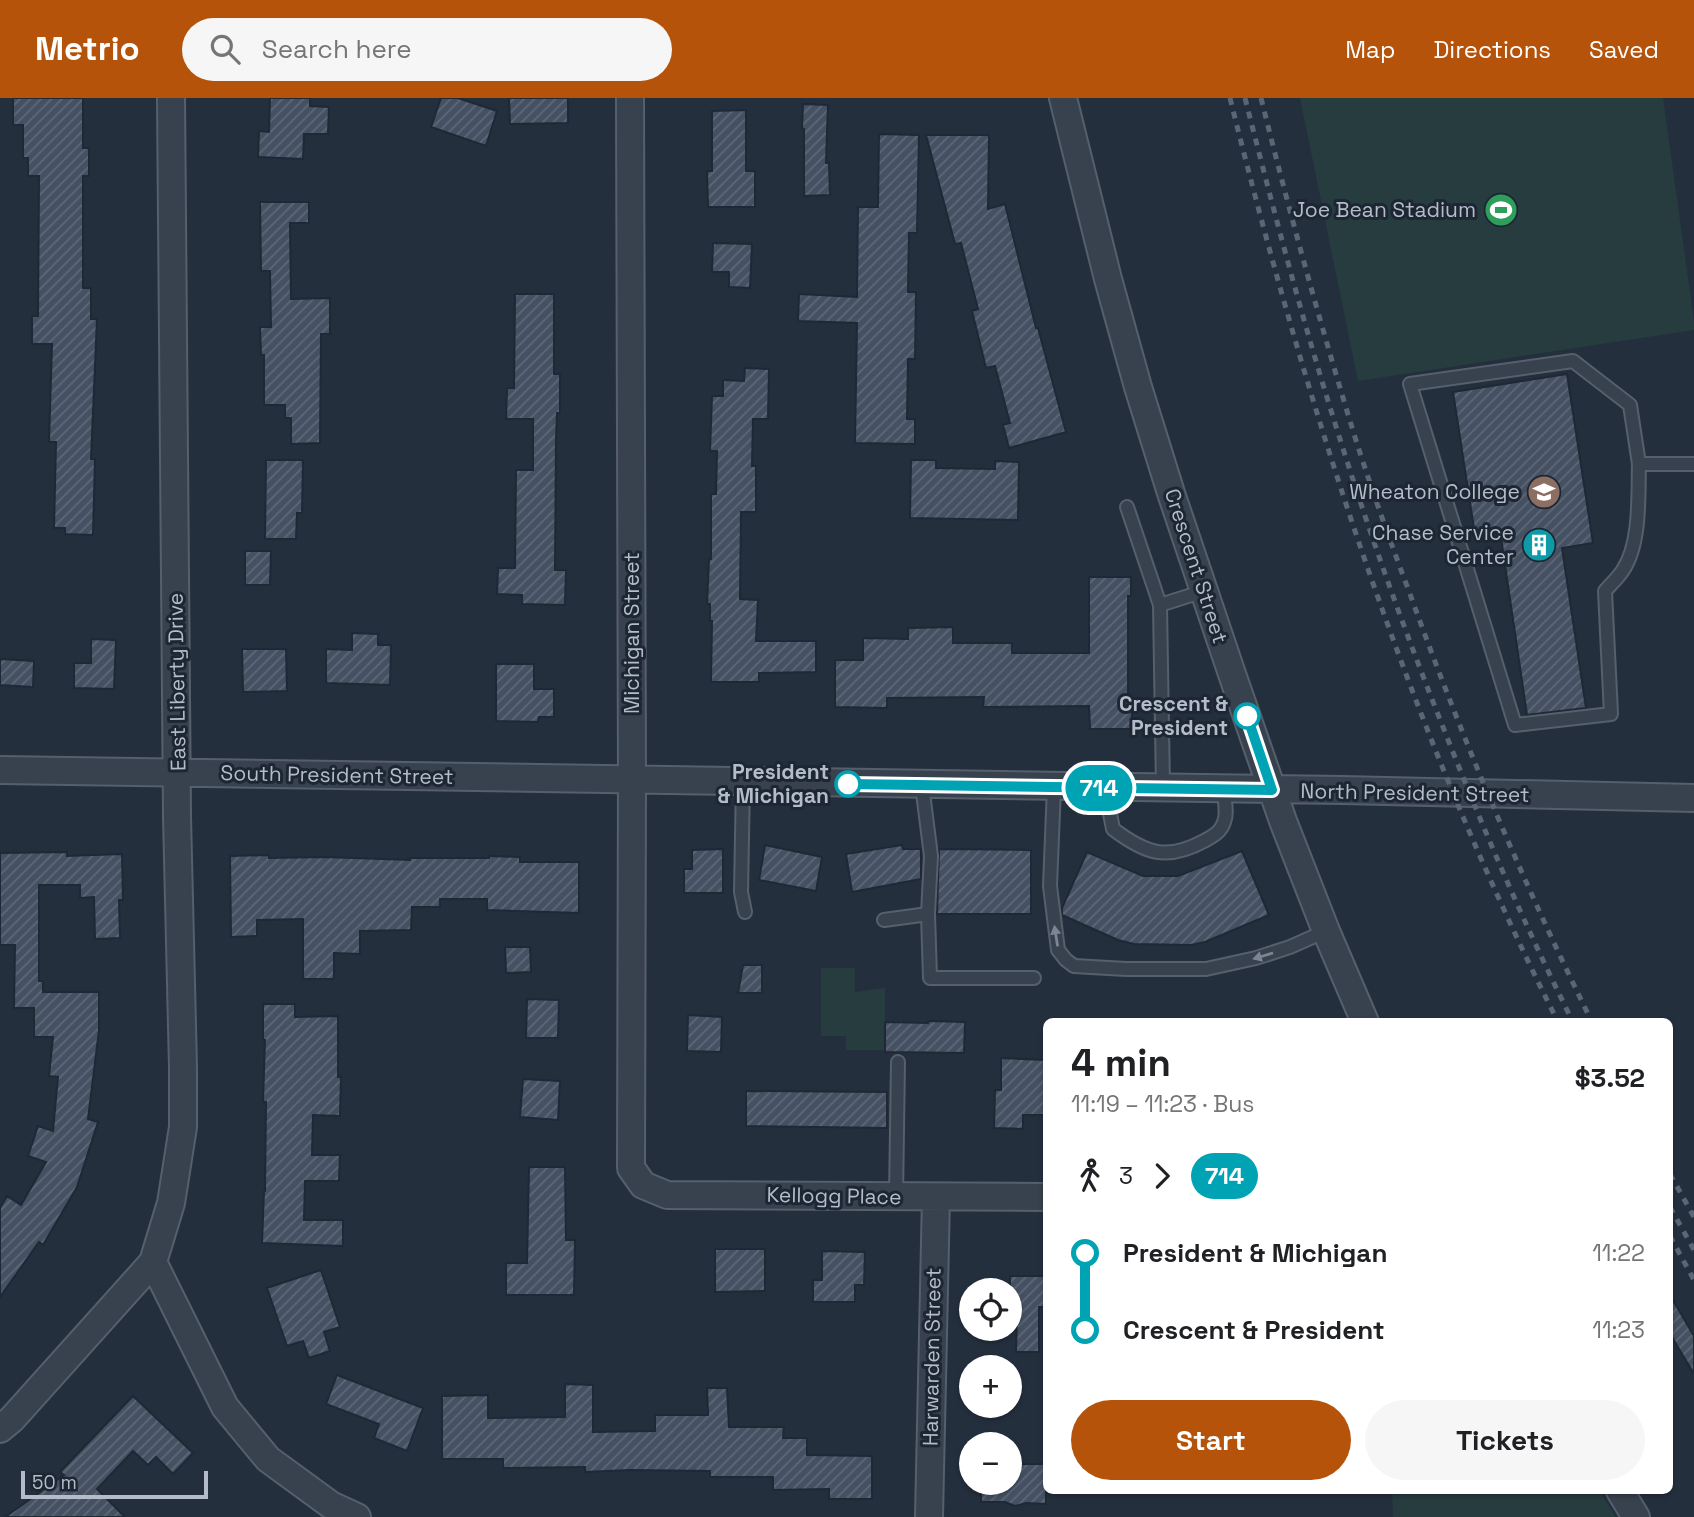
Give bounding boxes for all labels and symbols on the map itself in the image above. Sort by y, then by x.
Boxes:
sports icon: Joe Bean Stadium [1482,191,1520,229]
place label: Joe Bean Stadium [1293,196,1476,223]
school or university icon: Wheaton College [1525,473,1563,511]
place label: Wheaton College [1349,478,1520,505]
street label: Crescent Street [1159,485,1234,647]
place label: Chase Service Center [1372,519,1514,570]
building icon: Chase Service Center [1520,526,1558,564]
street label: Michigan Street [618,552,645,714]
street label: East Liberty Drive [161,593,192,771]
place label: Crescent & President [1119,690,1229,741]
marker: Crescent & President [1234,703,1260,729]
place label: President & Michigan [718,758,829,809]
street label: South President Street [220,759,454,790]
line badge: 714 [1059,765,1139,811]
marker: President & Michigan [835,771,861,797]
street label: North President Street [1300,777,1530,808]
one-way arrow [1050,924,1061,946]
one-way arrow [1252,951,1273,961]
street label: Kellogg Place [766,1181,902,1210]
street label: Harwarden Street [916,1268,947,1446]
scale bar [21,1468,208,1500]

